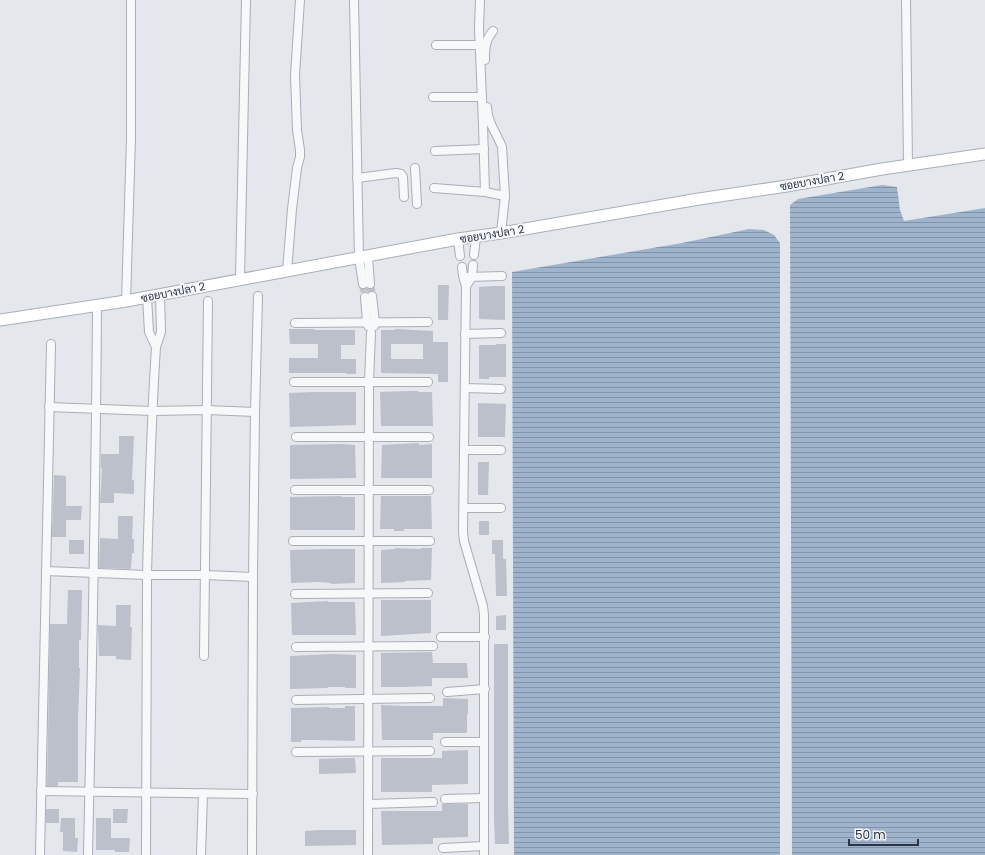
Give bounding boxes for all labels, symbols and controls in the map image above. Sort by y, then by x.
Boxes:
street label: ซอยบางปลา 2 [779,167,845,195]
street label: ซอยบางปลา 2 [459,221,525,247]
street label: ซอยบางปลา 2 [140,278,206,306]
scale bar [849,821,918,847]
text: 50 m [855,826,886,843]

